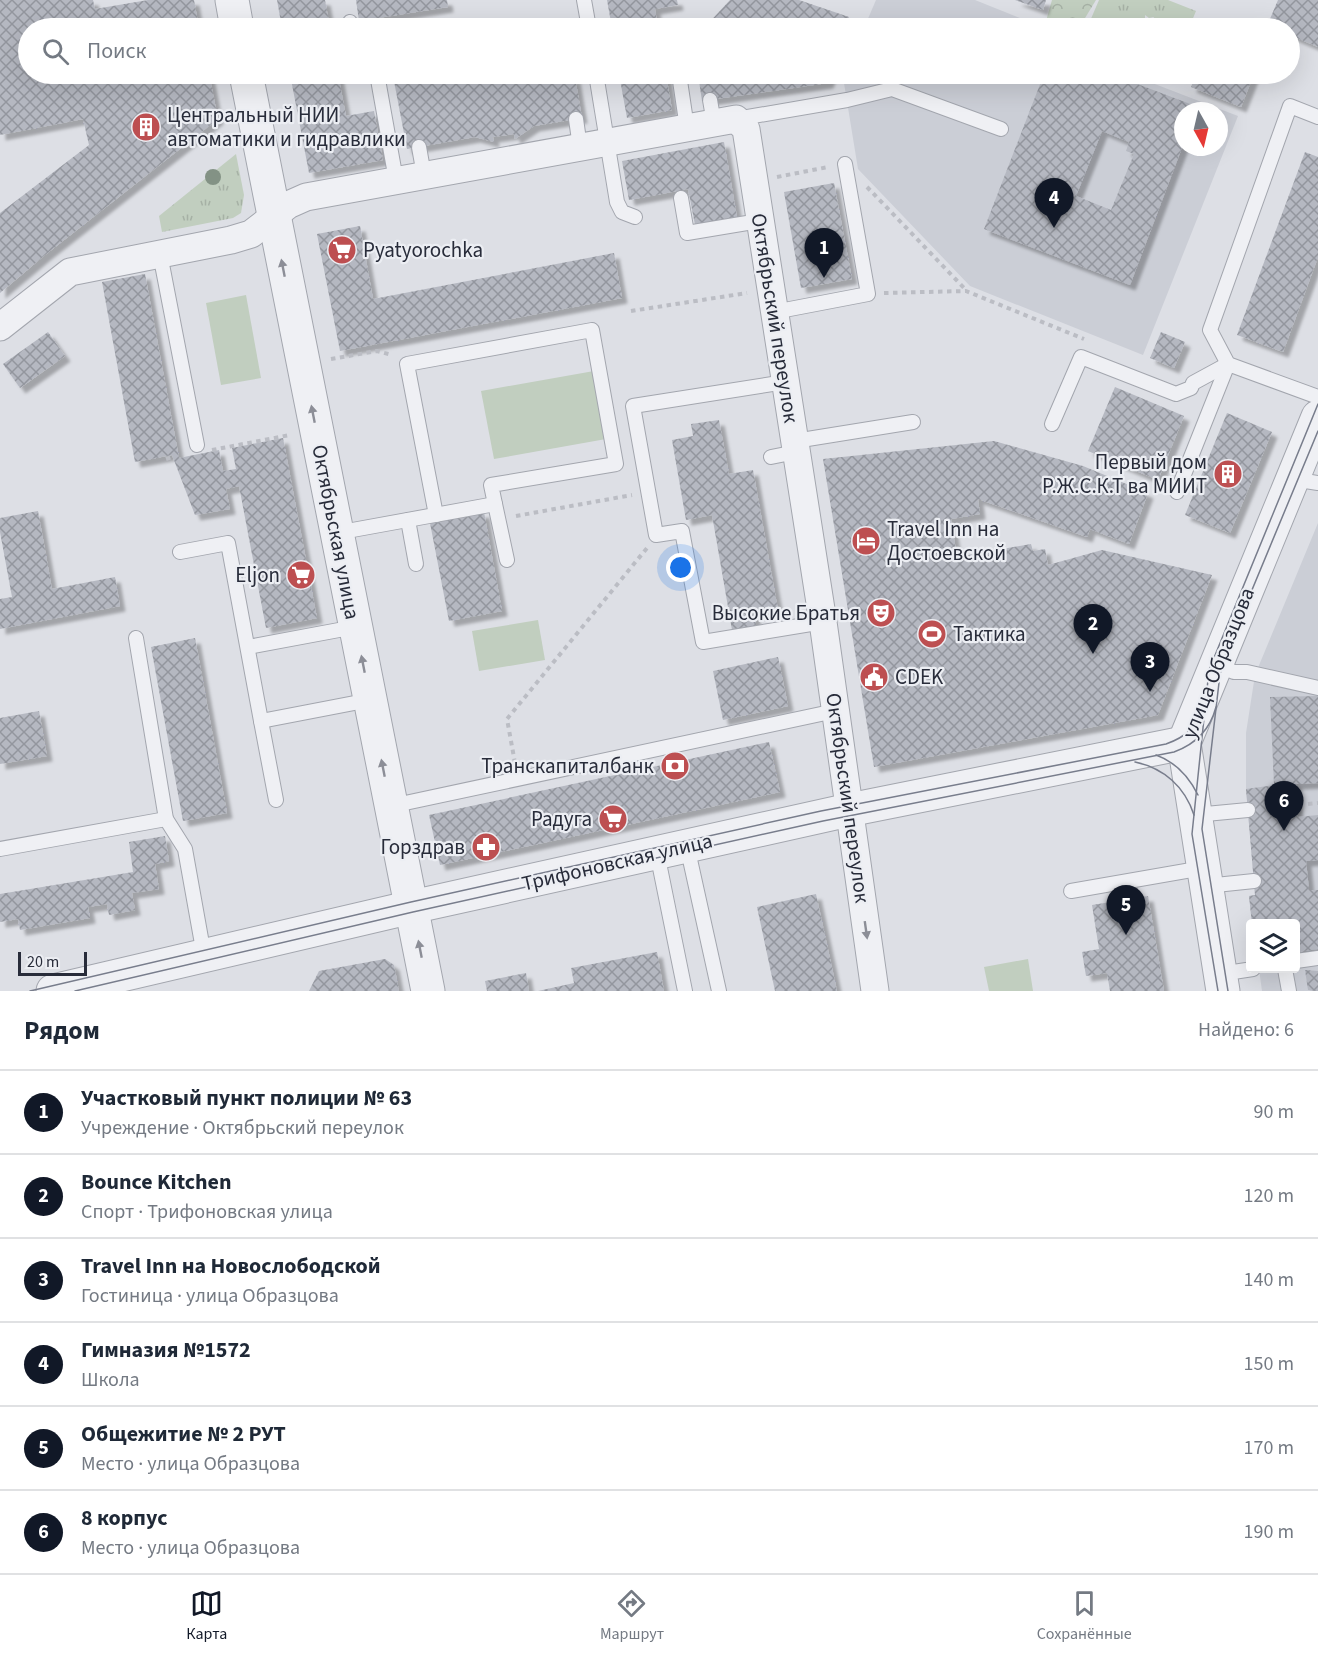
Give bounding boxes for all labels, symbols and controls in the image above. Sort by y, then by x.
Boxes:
search box [18,18,1300,84]
icon: search [39,35,72,68]
text: Поиск [87,35,146,67]
place label: Центральный НИИ автоматики и гидравлики [167,100,406,154]
north arrow [1174,102,1228,156]
building icon: Центральный НИИ автоматики и гидравлики [130,111,162,143]
pin: 4 [1034,178,1074,228]
street label: Октябрьский переулок [744,211,806,426]
pin: 1 [804,228,844,278]
supermarket icon: Pyatyorochka [326,234,358,266]
place label: Pyatyorochka [363,235,483,265]
one-way arrow [278,259,288,277]
one-way arrow [308,404,317,423]
street label: Октябрьская улица [304,442,368,622]
place label: Первый дом Р.Ж.С.К.Т ва МИИТ [1042,447,1207,501]
building icon: Первый дом Р.Ж.С.К.Т ва МИИТ [1212,458,1244,490]
place label: Travel Inn на Достоевской [887,514,1006,568]
hotel icon: Travel Inn на Достоевской [850,525,882,557]
your location [666,553,695,582]
supermarket icon: Eljon [285,559,317,591]
place label: Eljon [235,560,280,590]
street label: улица Образцова [1174,583,1262,743]
theatre icon: Высокие Братья [865,597,897,629]
place label: Высокие Братья [712,598,860,628]
pin: 2 [1074,604,1112,654]
sports icon: Тактика [916,618,948,650]
place label: Тактика [953,619,1026,649]
pin: 3 [1130,642,1170,692]
one-way arrow [358,654,367,673]
public building icon: CDEK [858,661,890,693]
place label: CDEK [895,662,944,692]
street label: Октябрьский переулок [818,691,878,906]
bank icon: Транскапиталбанк [659,750,691,782]
place label: Транскапиталбанк [481,751,655,781]
one-way arrow [378,758,387,777]
pin: 6 [1264,782,1304,831]
supermarket icon: Радуга [597,803,629,835]
place label: Радуга [531,804,592,834]
street label: Трифоновская улица [519,825,715,899]
pharmacy icon: Горздрав [470,831,502,863]
place label: Горздрав [380,832,465,862]
pin: 5 [1106,886,1146,935]
map controls [1246,919,1300,973]
button: layers [1246,919,1300,973]
one-way arrow [862,921,871,940]
one-way arrow [415,939,424,958]
scale bar [18,949,87,977]
text: 20 m [27,951,59,973]
text: Рядом [24,1012,100,1049]
text: Найдено: 6 [1198,1016,1294,1044]
text: Участковый пункт полиции № 63 [81,1082,412,1114]
text: 1 [38,1098,49,1126]
text: 90 m [1254,1098,1294,1126]
text: Учреждение · Октябрьский переулок [81,1114,404,1142]
text: Bounce Kitchen [81,1166,232,1198]
text: 2 [38,1182,49,1210]
text: 120 m [1244,1182,1294,1210]
text: Спорт · Трифоновская улица [81,1198,333,1226]
text: Travel Inn на Новослободской [81,1250,381,1282]
text: 3 [38,1266,49,1294]
text: 140 m [1244,1266,1294,1294]
text: Гостиница · улица Образцова [81,1282,339,1310]
text: Гимназия №1572 [81,1334,251,1366]
text: 4 [38,1350,49,1378]
text: 150 m [1244,1350,1294,1378]
text: Школа [81,1366,140,1394]
text: Общежитие № 2 РУТ [81,1418,286,1450]
text: 5 [38,1434,49,1462]
text: 170 m [1244,1434,1294,1462]
text: Место · улица Образцова [81,1450,300,1478]
text: 8 корпус [81,1502,168,1534]
text: 6 [38,1518,49,1546]
text: 190 m [1244,1518,1294,1546]
text: Место · улица Образцова [81,1534,300,1562]
tab: Карта [186,1587,227,1645]
tab: Маршрут [600,1587,664,1645]
tab: Сохранённые [1037,1587,1132,1645]

